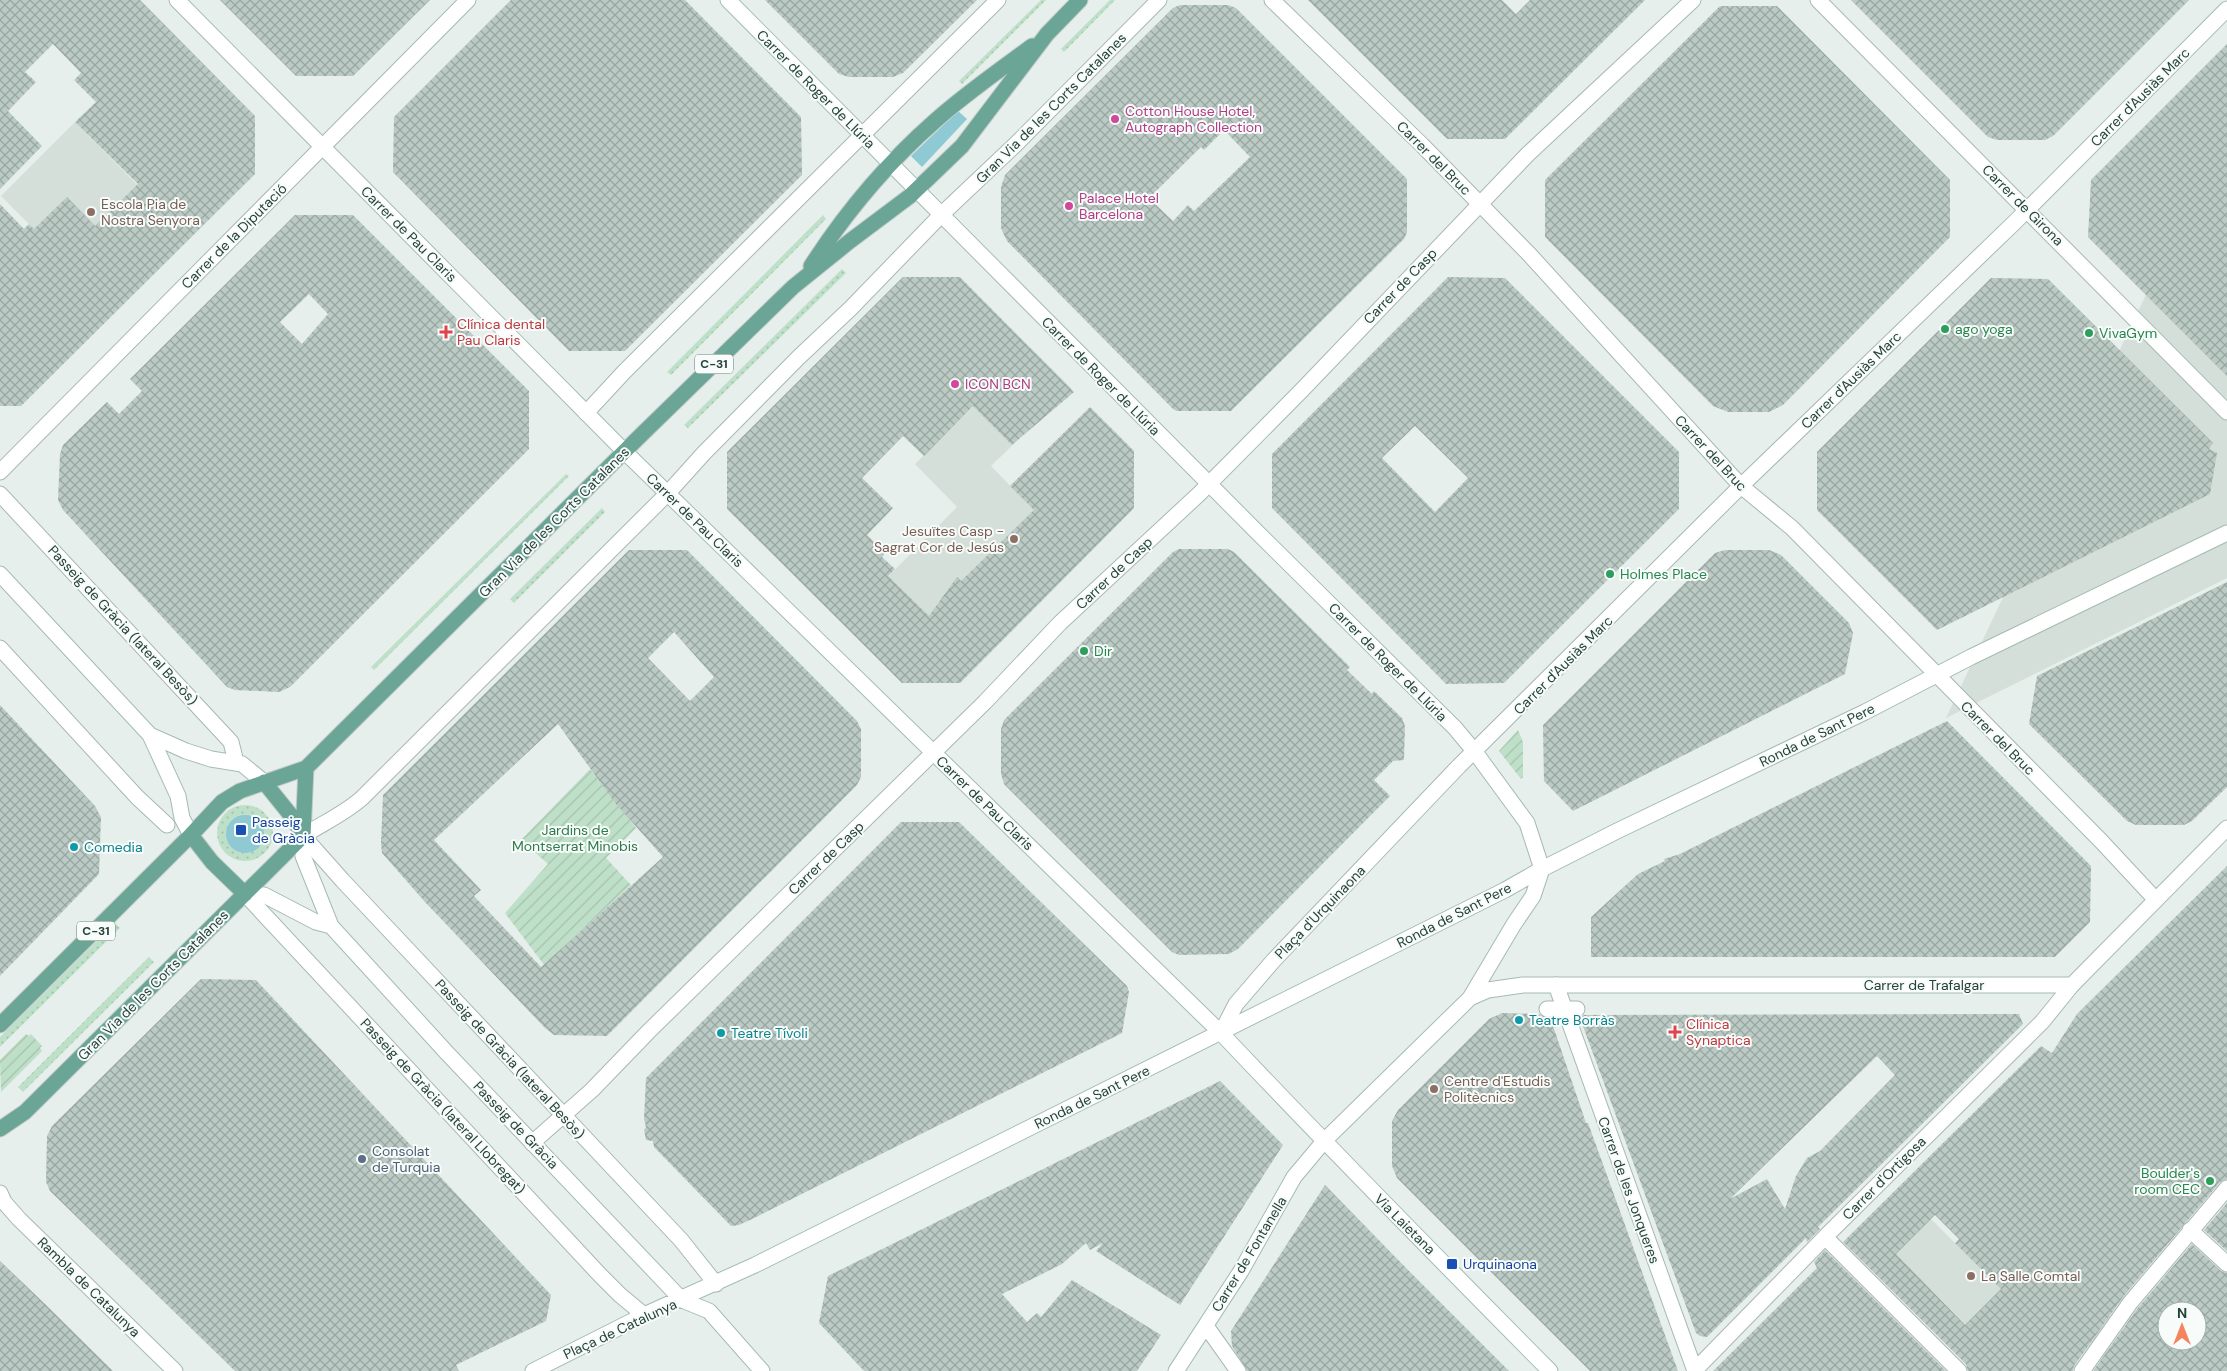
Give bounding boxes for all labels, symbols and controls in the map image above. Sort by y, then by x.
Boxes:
street label: Carrer de Roger de Llúria [753,26,879,152]
street label: Gran Via de les Corts Catalanes [972,29,1130,187]
street label: Carrer d'Ausiàs Marc [2087,44,2193,150]
place label: Cotton House Hotel, Autograph Collection [1125,102,1262,136]
marker: Cotton House Hotel, Autograph Collection [1109,113,1121,125]
street label: Carrer del Bruc [1393,117,1475,199]
street label: Carrer de Girona [1978,160,2068,250]
street label: Carrer de la Diputació [177,179,291,293]
street label: Carrer de Pau Claris [357,182,461,286]
place label: Palace Hotel Barcelona [1079,189,1159,223]
place label: Escola Pia de Nostra Senyora [101,195,200,229]
marker: Palace Hotel Barcelona [1063,200,1075,212]
marker: Escola Pia de Nostra Senyora [85,206,97,218]
street label: Carrer de Casp [1359,244,1441,328]
street label: Carrer de Roger de Llúria [1038,313,1164,439]
place label: Clínica dental Pau Claris [457,315,545,349]
place label: ago yoga [1955,320,2013,338]
marker: ago yoga [1939,323,1951,335]
place label: VivaGym [2099,324,2157,342]
marker: Clínica dental Pau Claris [439,325,453,339]
street label: Carrer d'Ausiàs Marc [1797,327,1905,433]
marker: VivaGym [2083,327,2095,339]
road number: C-31 [695,354,733,374]
place label: ICON BCN [965,375,1031,393]
marker: ICON BCN [949,378,961,390]
street label: Carrer del Bruc [1671,411,1751,495]
street label: Gran Via de les Corts Catalanes [475,443,633,601]
street label: Carrer de Pau Claris [643,469,747,571]
place label: Jesuïtes Casp - Sagrat Cor de Jesús [874,522,1004,556]
marker: Jesuïtes Casp - Sagrat Cor de Jesús [1008,533,1020,545]
street label: Carrer de Casp [1072,533,1156,613]
street label: Passeig de Gràcia (lateral Besòs) [44,542,202,708]
place label: Holmes Place [1620,565,1707,583]
marker: Holmes Place [1604,568,1616,580]
street label: Carrer de Roger de Llúria [1325,599,1451,725]
street label: Carrer d'Ausiàs Marc [1510,612,1616,718]
place label: Dir [1094,642,1112,660]
marker: Dir [1078,645,1090,657]
street label: Carrer del Bruc [1957,697,2039,779]
street label: Ronda de Sant Pere [1756,699,1878,771]
street label: Carrer de Pau Claris [933,752,1037,854]
place label: Passeig de Gràcia [252,813,315,847]
street label: Carrer de Casp [784,817,868,899]
park label: Jardins de Montserrat Minobis [512,821,638,855]
marker: Passeig de Gràcia [234,823,248,837]
place label: Comedia [84,838,143,856]
marker: Comedia [68,841,80,853]
street label: Plaça d'Urquinaona [1271,861,1369,963]
street label: Ronda de Sant Pere [1394,878,1514,952]
street label: Gran Via de les Corts Catalanes [74,906,232,1064]
road number: C-31 [77,921,115,940]
street label: Passeig de Gràcia (lateral Besòs) [432,976,588,1142]
street label: Carrer de Trafalgar [1864,976,1984,994]
place label: Teatre Borràs [1529,1011,1615,1029]
street label: Passeig de Gràcia (lateral Llobregat) [357,1014,529,1198]
marker: Teatre Borràs [1513,1014,1525,1026]
place label: Clínica Synaptica [1686,1015,1751,1049]
place label: Teatre Tívoli [731,1024,808,1042]
marker: Clínica Synaptica [1668,1025,1682,1039]
marker: Teatre Tívoli [715,1027,727,1039]
street label: Ronda de Sant Pere [1031,1061,1153,1133]
place label: Centre d'Estudis Politècnics [1444,1072,1550,1106]
street label: Passeig de Gràcia [470,1078,562,1172]
marker: Centre d'Estudis Politècnics [1428,1083,1440,1095]
street label: Carrer de les Jonqueres [1594,1114,1664,1266]
street label: Carrer d'Ortigosa [1838,1132,1930,1224]
place label: Consolat de Turquia [372,1142,440,1176]
marker: Consolat de Turquia [356,1153,368,1165]
place label: Boulder's room CEC [2134,1164,2200,1198]
marker: Boulder's room CEC [2204,1175,2216,1187]
street label: Via Laietana [1371,1190,1439,1258]
street label: Carrer de Fontanella [1207,1193,1291,1315]
street label: Rambla de Catalunya [34,1233,144,1341]
place label: Urquinaona [1463,1255,1537,1273]
marker: Urquinaona [1445,1257,1459,1271]
place label: La Salle Comtal [1981,1267,2080,1285]
marker: La Salle Comtal [1965,1270,1977,1282]
street label: Plaça de Catalunya [560,1295,680,1363]
north arrow [2157,1301,2207,1351]
text: N [2177,1304,2187,1322]

